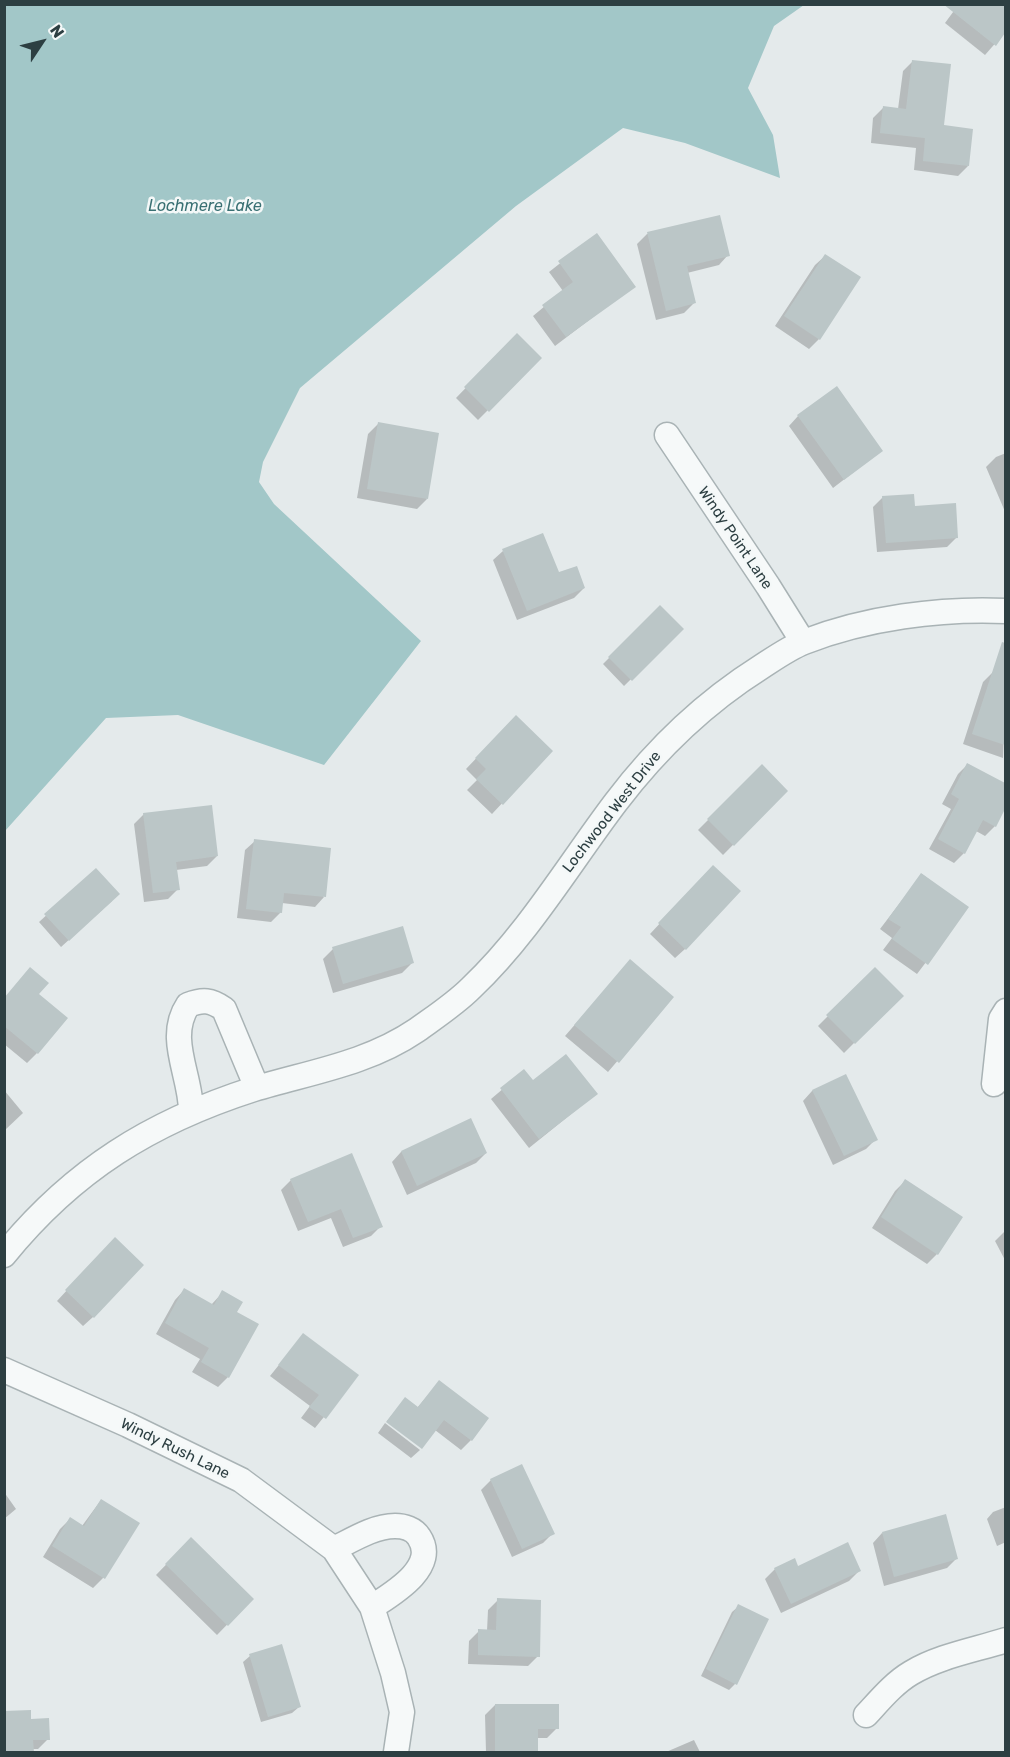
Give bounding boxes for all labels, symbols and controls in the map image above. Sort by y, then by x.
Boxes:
north arrow [12,12,72,72]
text: N [46,21,68,42]
water label: Lochmere Lake [148,196,262,216]
street label: Windy Point Lane [694,483,776,593]
street label: Lochwood West Drive [559,748,665,876]
street label: Windy Rush Lane [118,1415,232,1483]

